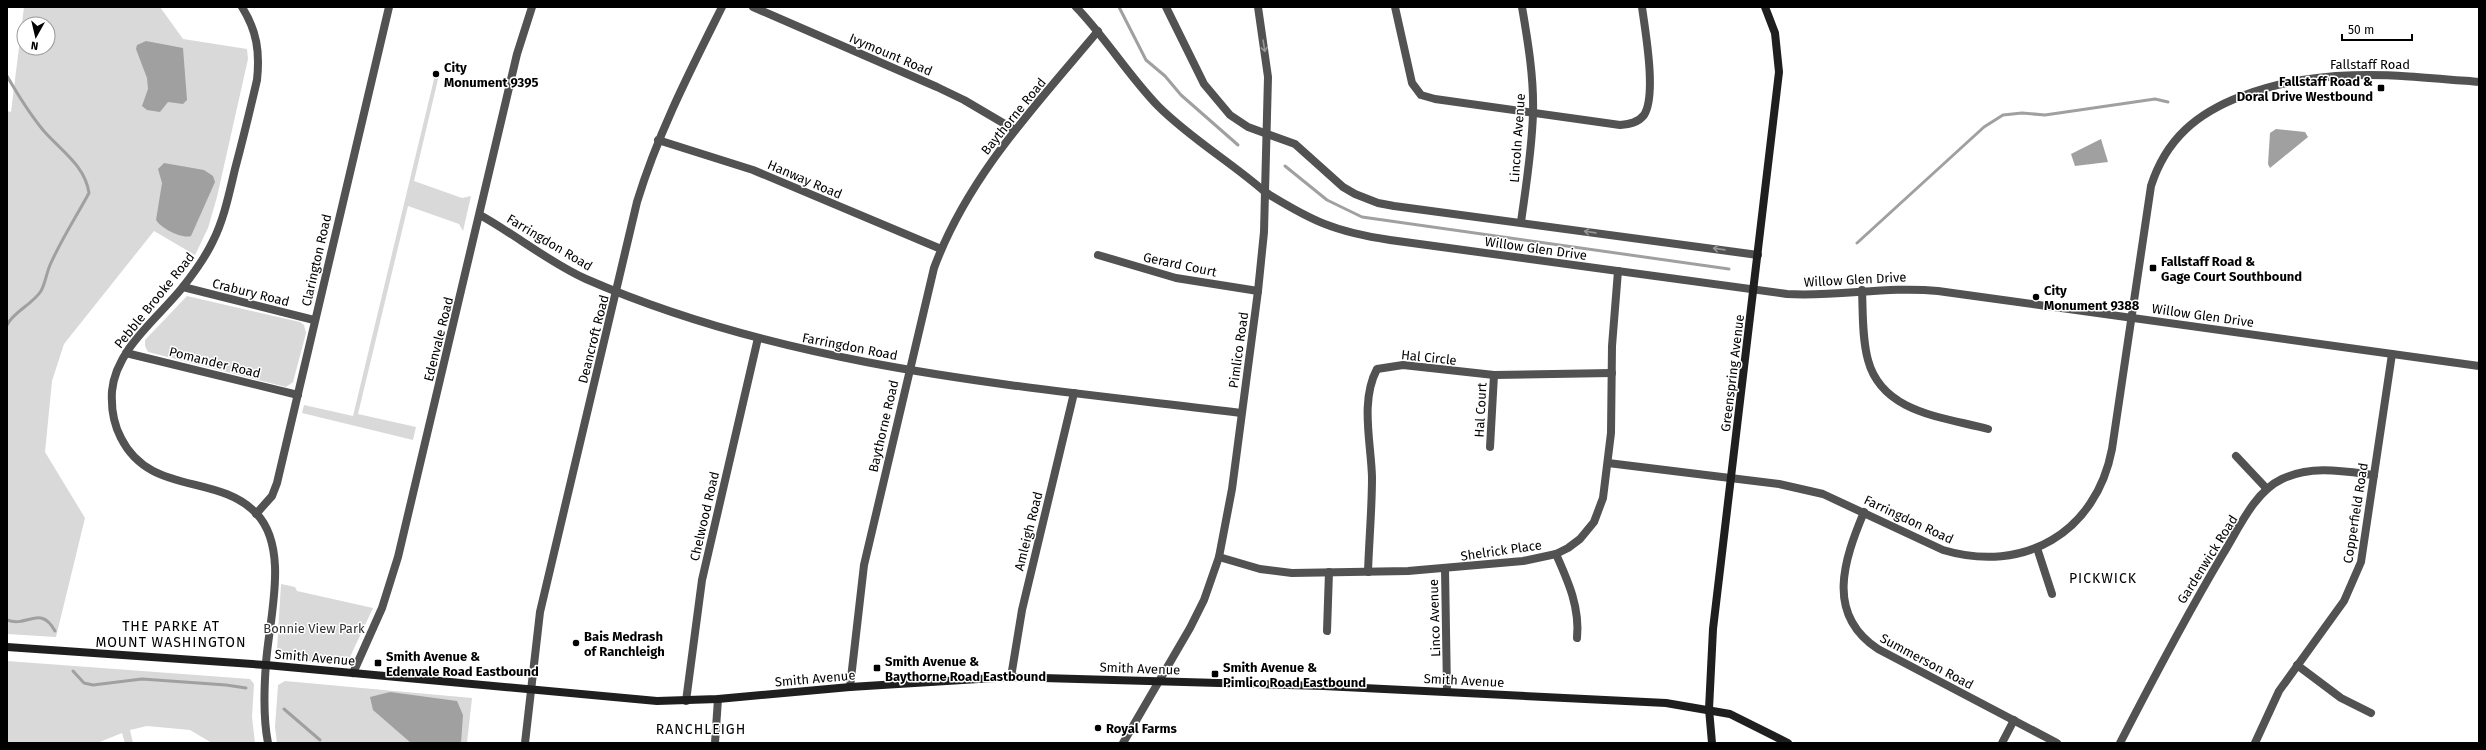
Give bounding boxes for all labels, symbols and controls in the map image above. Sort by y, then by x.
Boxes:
north arrow [16,16,56,56]
scale bar [2342,16,2412,42]
text: 50 m [2348,23,2374,37]
street label: Ivymount Road [847,30,935,79]
text: N [30,38,39,52]
one-way arrow [1260,39,1268,52]
street label: Fallstaff Road [2330,57,2410,72]
place label: City Monument 9395 [444,60,538,90]
marker: City Monument 9395 [431,69,441,79]
place label: Fallstaff Road & Doral Drive Westbound [2237,74,2373,104]
street label: Baythorne Road [978,75,1049,158]
marker: Fallstaff Road & Doral Drive Westbound [2376,83,2386,93]
street label: Lincoln Avenue [1507,93,1528,183]
street label: Hanway Road [765,157,844,202]
street label: Farringdon Road [504,211,595,274]
street label: Clarington Road [299,213,334,308]
one-way arrow [1584,228,1597,236]
street label: Willow Glen Drive [1484,234,1588,263]
one-way arrow [1713,245,1726,253]
street label: Pebble Brooke Road [111,249,198,351]
street label: Gerard Court [1142,249,1218,280]
place label: Fallstaff Road & Gage Court Southbound [2161,254,2302,284]
marker: Fallstaff Road & Gage Court Southbound [2148,263,2158,273]
street label: Willow Glen Drive [1803,269,1907,290]
street label: Crabury Road [211,276,291,309]
place label: City Monument 9388 [2044,283,2140,313]
marker: City Monument 9388 [2031,292,2041,302]
street label: Deancroft Road [575,293,612,385]
street label: Edenvale Road [421,295,456,383]
street label: Willow Glen Drive [2151,301,2255,330]
street label: Pimlico Road [1226,311,1251,389]
street label: Greenspring Avenue [1718,314,1747,433]
street label: Farringdon Road [801,330,899,363]
street label: Pomander Road [168,344,262,381]
street label: Hal Circle [1400,347,1457,368]
street label: Baythorne Road [866,379,901,474]
street label: Hal Court [1472,382,1489,438]
street label: Copperfield Road [2340,462,2371,564]
street label: Chelwood Road [687,470,722,562]
street label: Amleigh Road [1011,490,1046,572]
street label: Farringdon Road [1862,492,1956,547]
street label: Gardenwick Road [2174,512,2241,606]
street label: Shelrick Place [1459,537,1543,564]
district label: PICKWICK [2069,570,2137,587]
street label: Linco Avenue [1426,579,1443,657]
district label: THE PARKE AT MOUNT WASHINGTON [95,618,247,651]
park label: Bonnie View Park [263,621,365,636]
place label: Bais Medrash of Ranchleigh [584,629,665,659]
street label: Summerson Road [1878,631,1976,692]
marker: Bais Medrash of Ranchleigh [571,638,581,648]
street label: Smith Avenue [274,647,356,668]
place label: Smith Avenue & Edenvale Road Eastbound [386,649,539,679]
place label: Smith Avenue & Baythorne Road Eastbound [885,654,1046,684]
marker: Smith Avenue & Edenvale Road Eastbound [373,658,383,668]
street label: Smith Avenue [1099,660,1181,677]
place label: Smith Avenue & Pimlico Road Eastbound [1223,660,1366,690]
marker: Smith Avenue & Baythorne Road Eastbound [872,663,882,673]
street label: Smith Avenue [774,668,856,689]
marker: Smith Avenue & Pimlico Road Eastbound [1210,669,1220,679]
street label: Smith Avenue [1423,671,1505,690]
district label: RANCHLEIGH [656,721,746,738]
place label: Royal Farms [1106,721,1178,736]
marker: Royal Farms [1093,723,1103,733]

